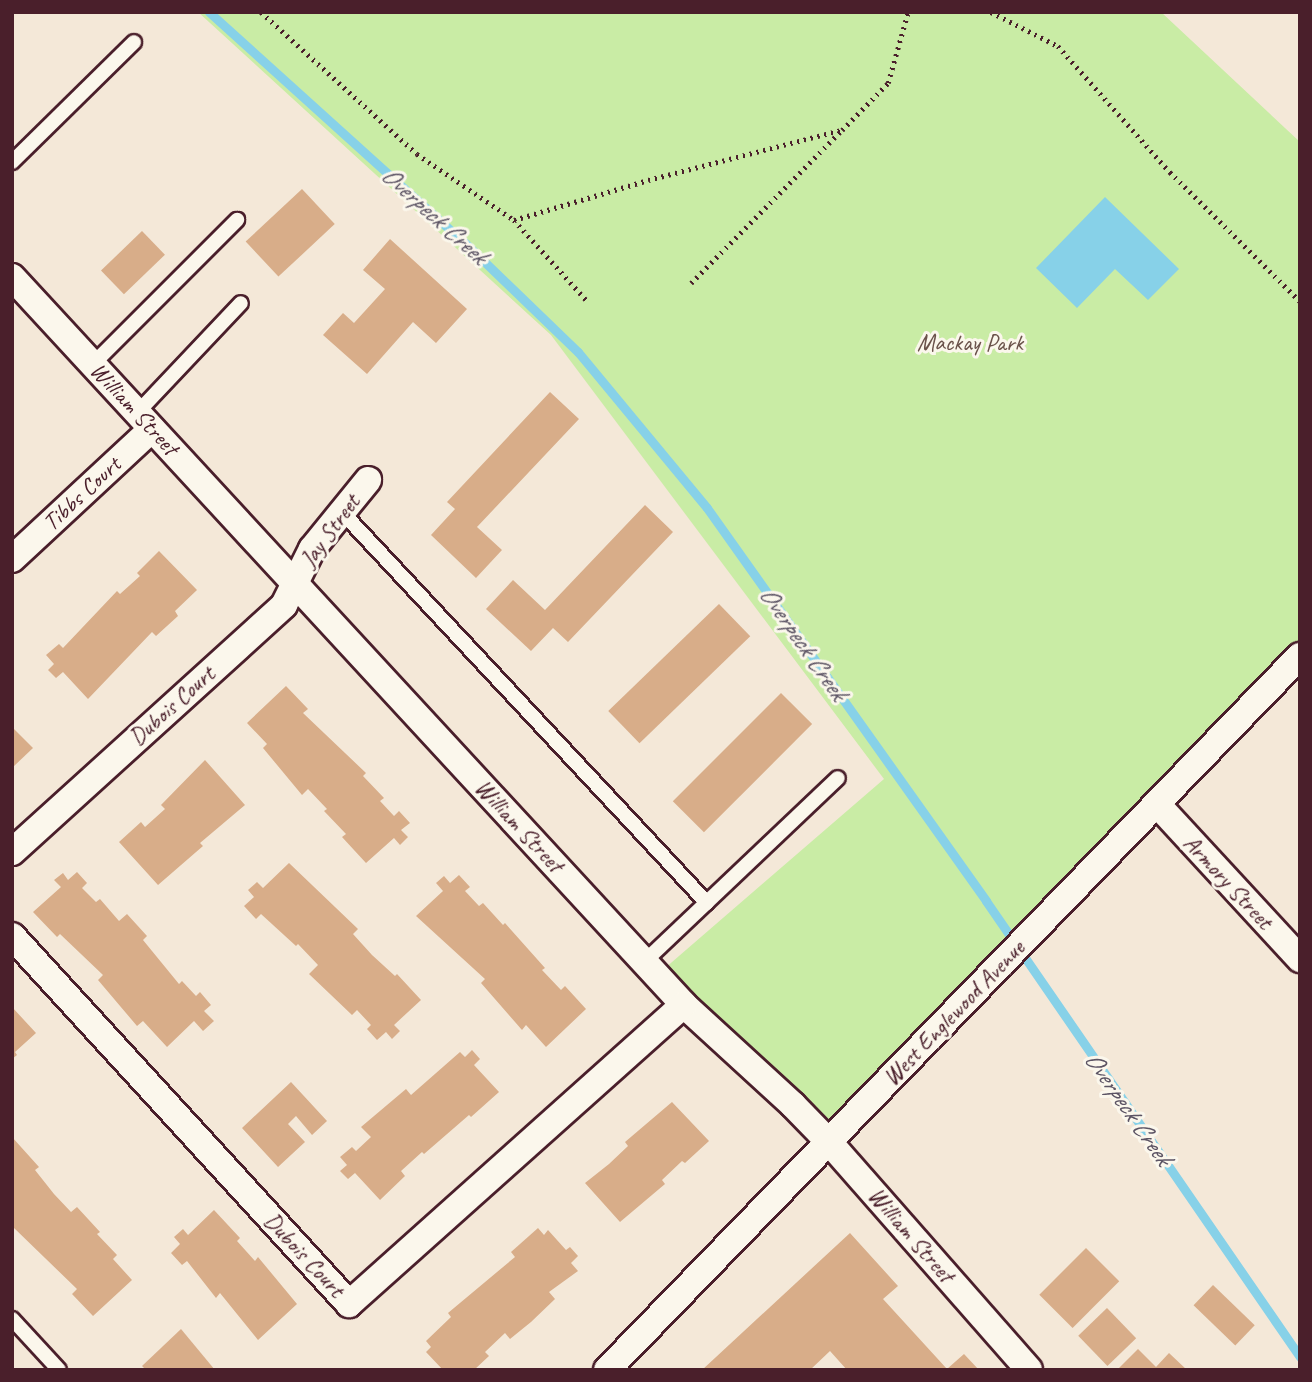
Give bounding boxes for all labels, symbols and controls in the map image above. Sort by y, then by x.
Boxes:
water label: Overpeck Creek [375,159,493,271]
park label: Mackay Park [917,329,1023,357]
street label: William Street [84,357,184,461]
street label: Tibbs Court [37,451,127,537]
street label: Jay Street [294,489,366,573]
water label: Overpeck Creek [753,580,853,706]
street label: Dubois Court [123,660,221,752]
street label: William Street [469,774,569,878]
street label: Armory Street [1177,829,1279,935]
street label: West Englewood Avenue [877,934,1031,1092]
water label: Overpeck Creek [1078,1045,1178,1171]
street label: William Street [862,1182,960,1288]
street label: Dubois Court [258,1207,350,1303]

